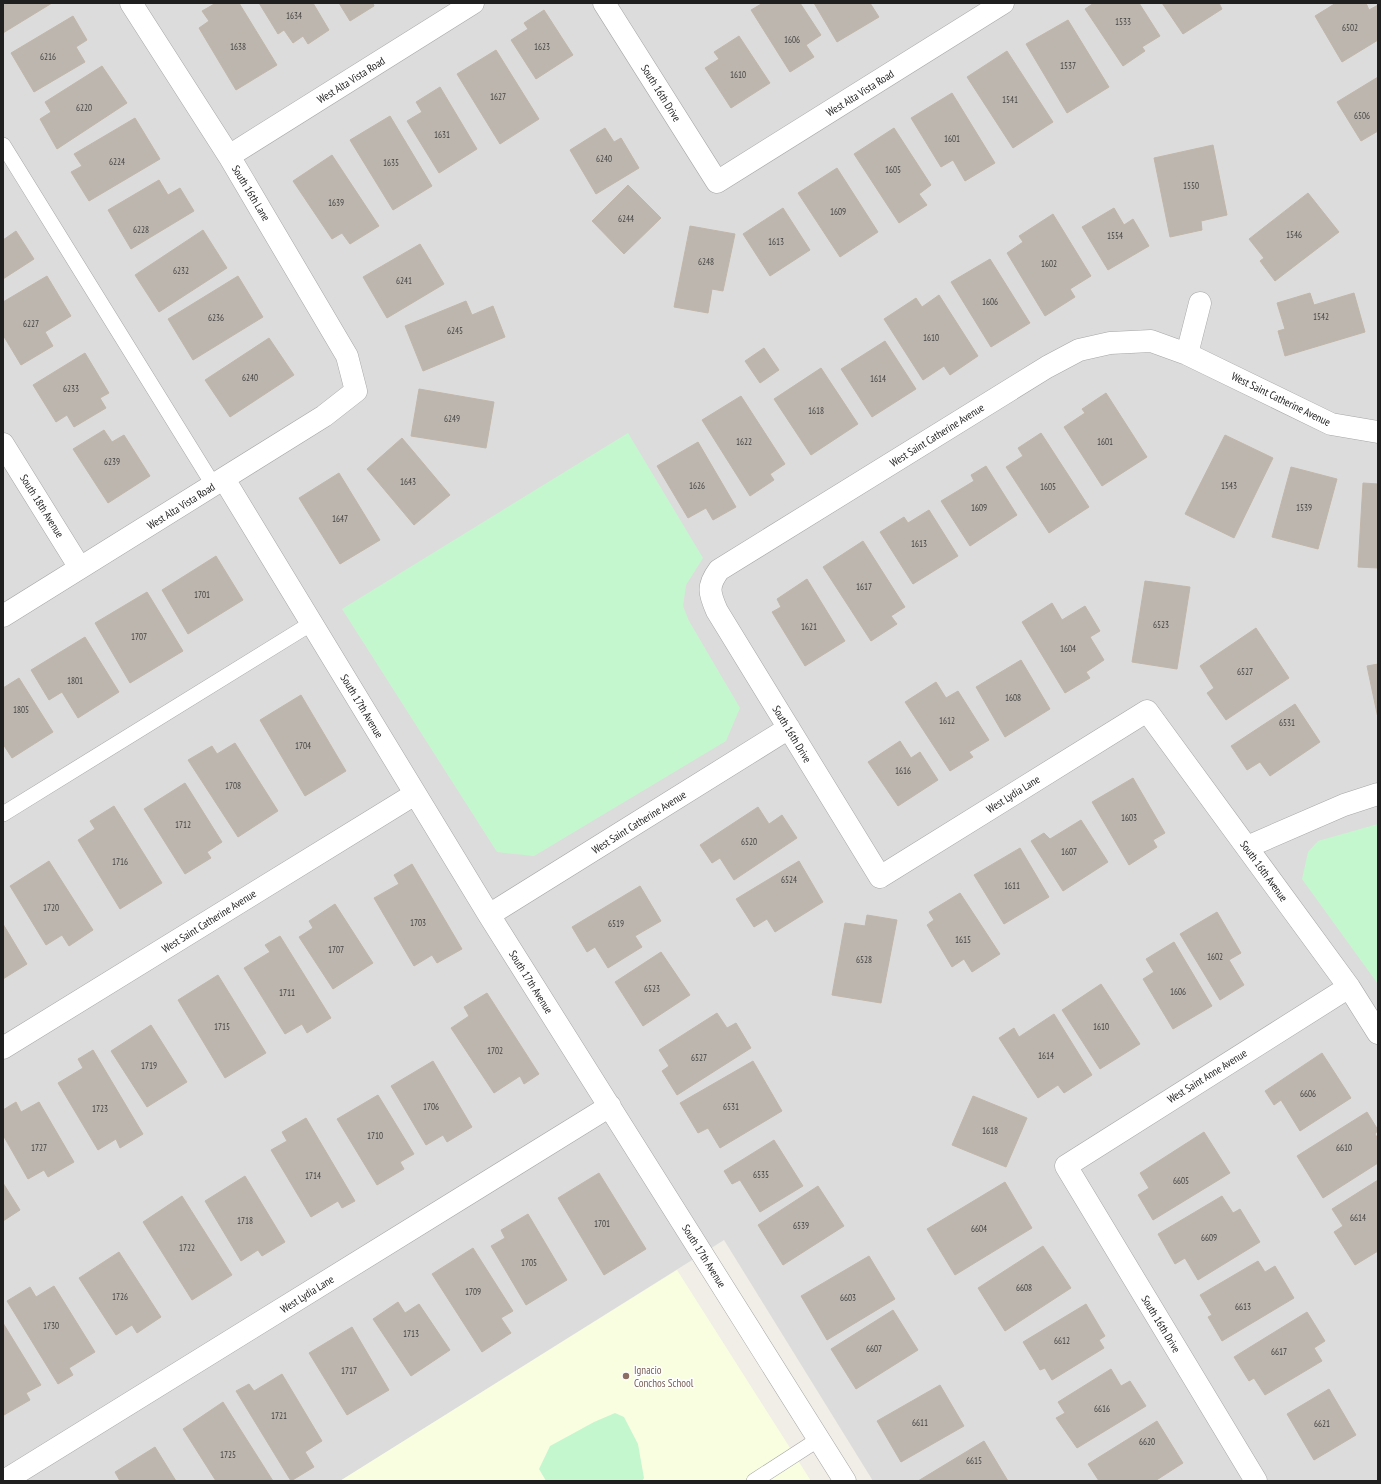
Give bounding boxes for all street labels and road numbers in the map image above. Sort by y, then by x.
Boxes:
street label: West Alta Vista Road [315,53,388,106]
street label: South 16th Drive [638,62,684,124]
street label: West Alta Vista Road [824,66,897,119]
street label: South 16th Lane [229,163,273,224]
street label: West Saint Catherine Avenue [1229,369,1333,429]
street label: West Saint Catherine Avenue [887,400,987,470]
street label: South 18th Avenue [17,472,67,541]
street label: West Alta Vista Road [145,479,218,532]
street label: South 17th Avenue [337,672,387,741]
street label: South 16th Drive [769,703,815,766]
street label: West Lydia Lane [984,772,1043,816]
street label: West Saint Catherine Avenue [589,787,689,857]
street label: South 16th Avenue [1237,838,1291,905]
street label: West Saint Catherine Avenue [159,886,259,956]
street label: South 17th Avenue [506,948,556,1017]
street label: West Saint Anne Avenue [1165,1046,1250,1106]
street label: South 17th Avenue [679,1222,729,1291]
street label: West Lydia Lane [278,1272,337,1316]
street label: South 16th Drive [1138,1293,1184,1356]

